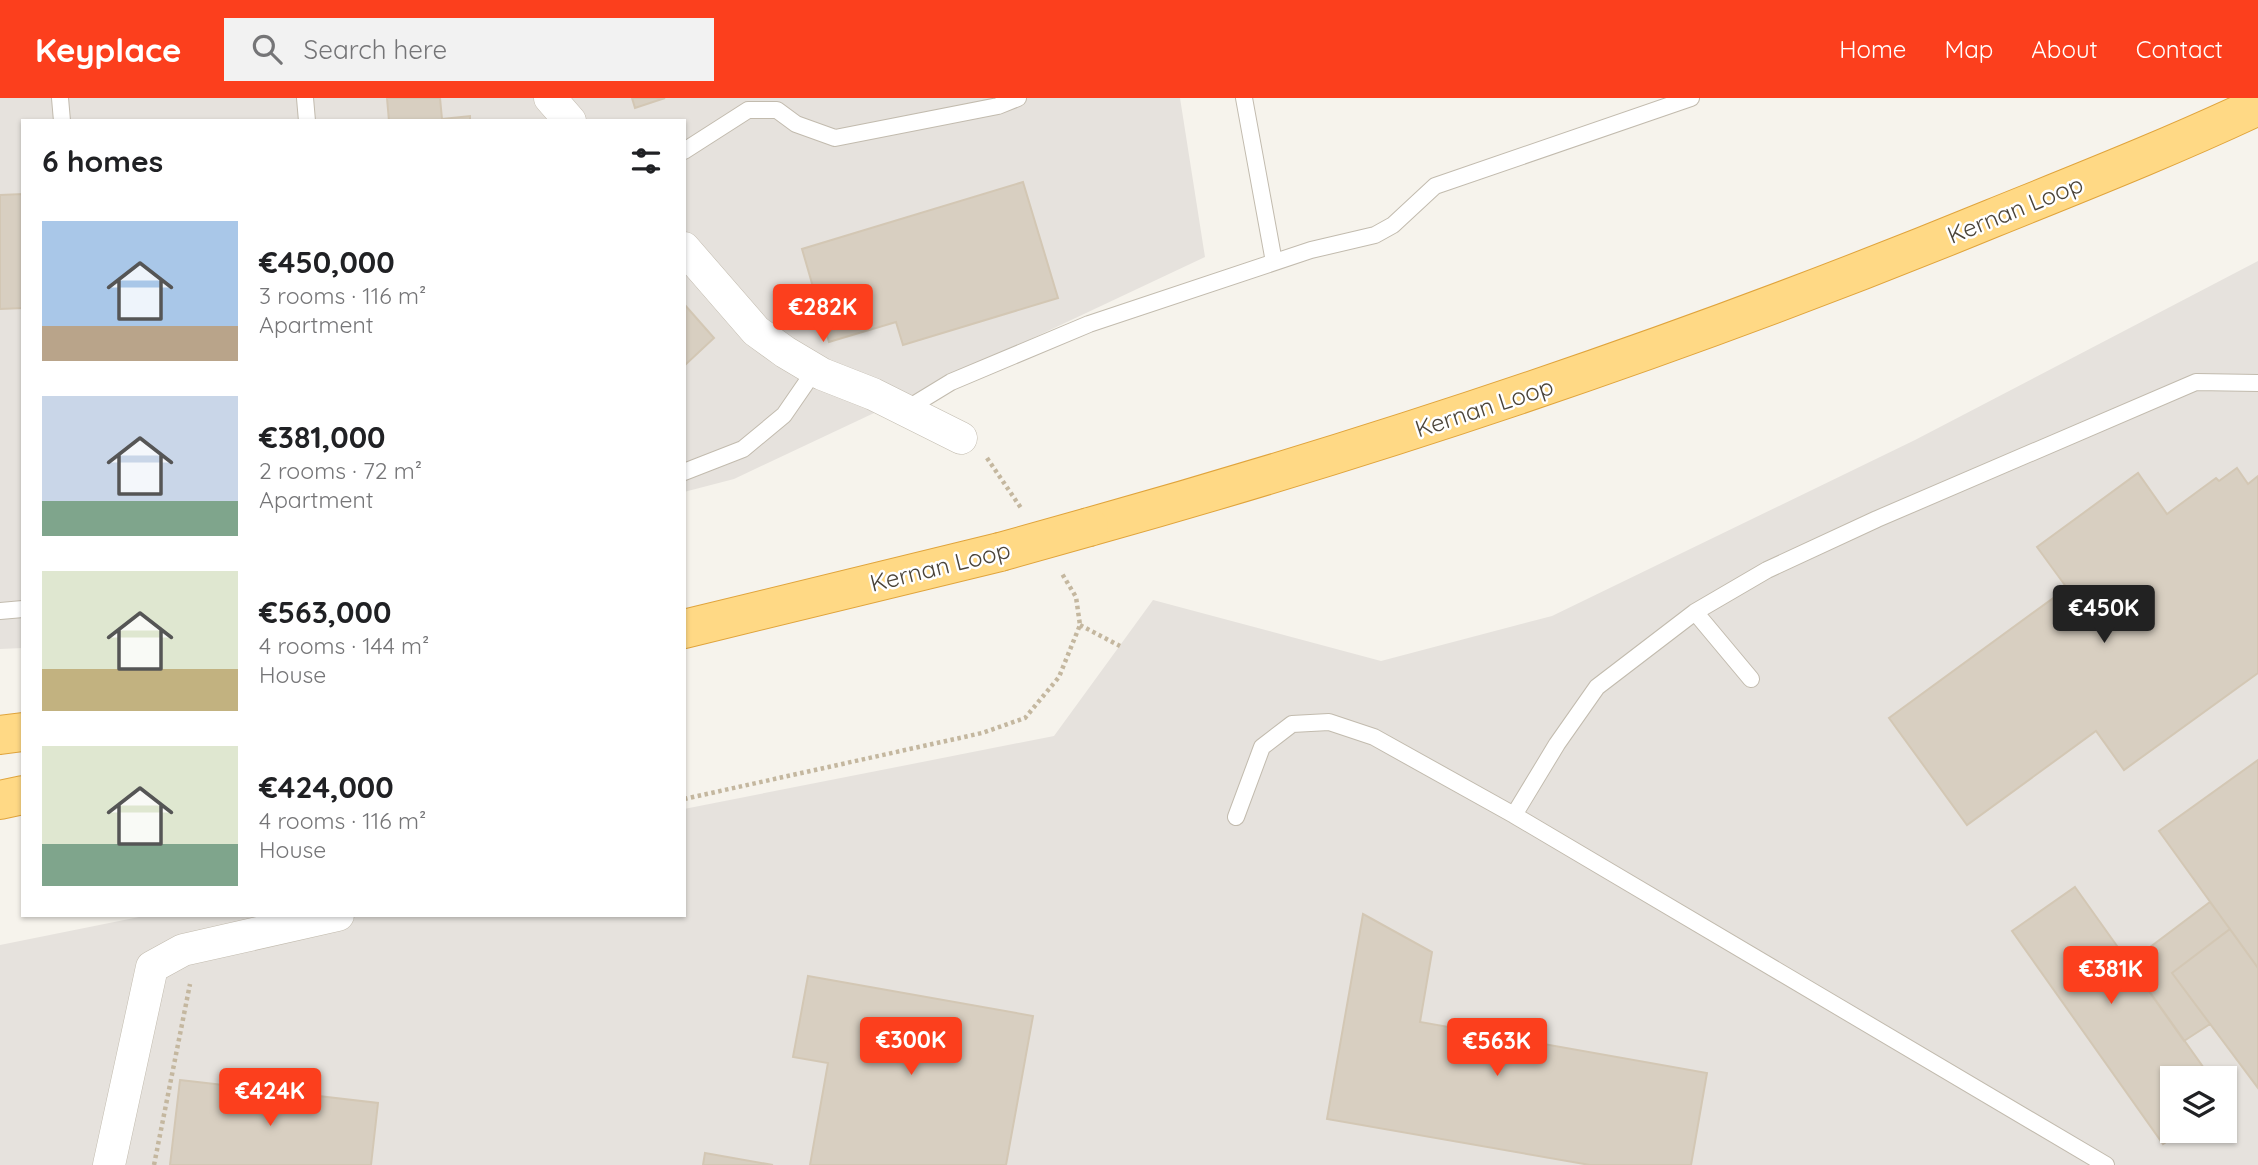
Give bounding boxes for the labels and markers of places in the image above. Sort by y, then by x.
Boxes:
pin: €282K [774,285,872,344]
pin: €450K [2055,586,2153,645]
pin: €381K [2062,946,2160,1006]
pin: €300K [862,1018,960,1077]
pin: €563K [1448,1018,1546,1078]
pin: €424K [221,1068,319,1128]

